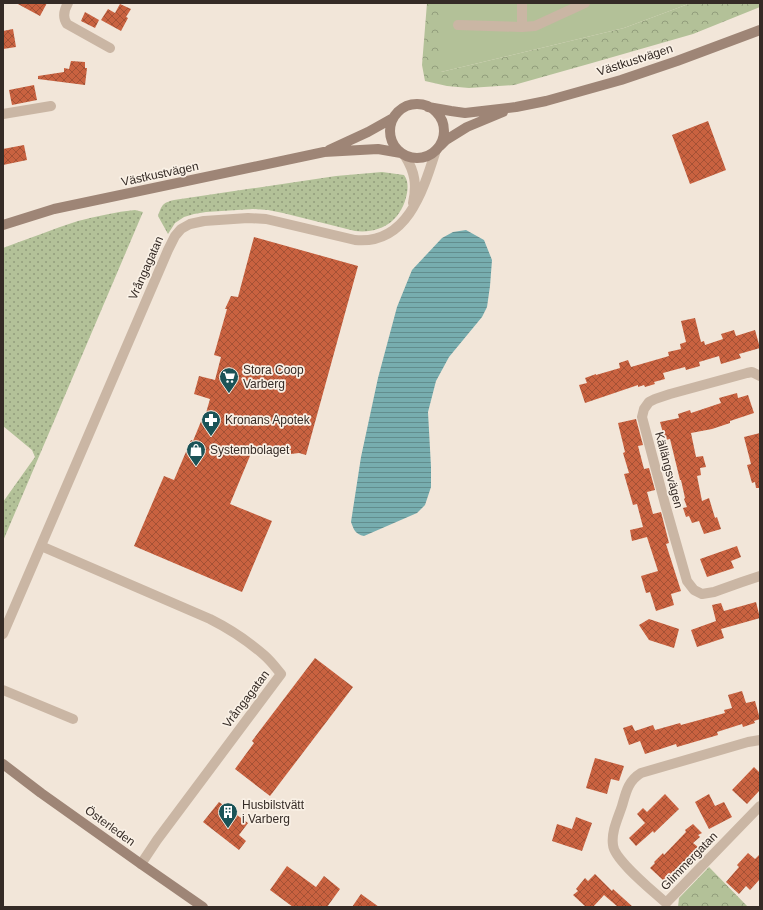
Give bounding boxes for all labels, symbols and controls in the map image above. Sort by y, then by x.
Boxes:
street label: Västkustvägen [595,41,675,79]
street label: Västkustvägen [120,159,200,189]
street label: Vrångagatan [126,234,166,302]
place label: Stora Coop Varberg [243,363,304,391]
supermarket icon: Stora Coop Varberg [218,366,240,394]
pharmacy icon: Kronans Apotek [200,409,222,437]
place label: Kronans Apotek [225,413,311,427]
street label: Källängsvägen [652,430,686,510]
shop icon: Systembolaget [185,439,207,467]
place label: Systembolaget [210,443,290,457]
street label: Vrångagatan [220,668,272,730]
place label: Husbilstvätt i Varberg [242,798,305,826]
building icon: Husbilstvätt i Varberg [217,801,239,829]
street label: Österleden [82,803,138,849]
street label: Glimmergatan [658,829,720,893]

